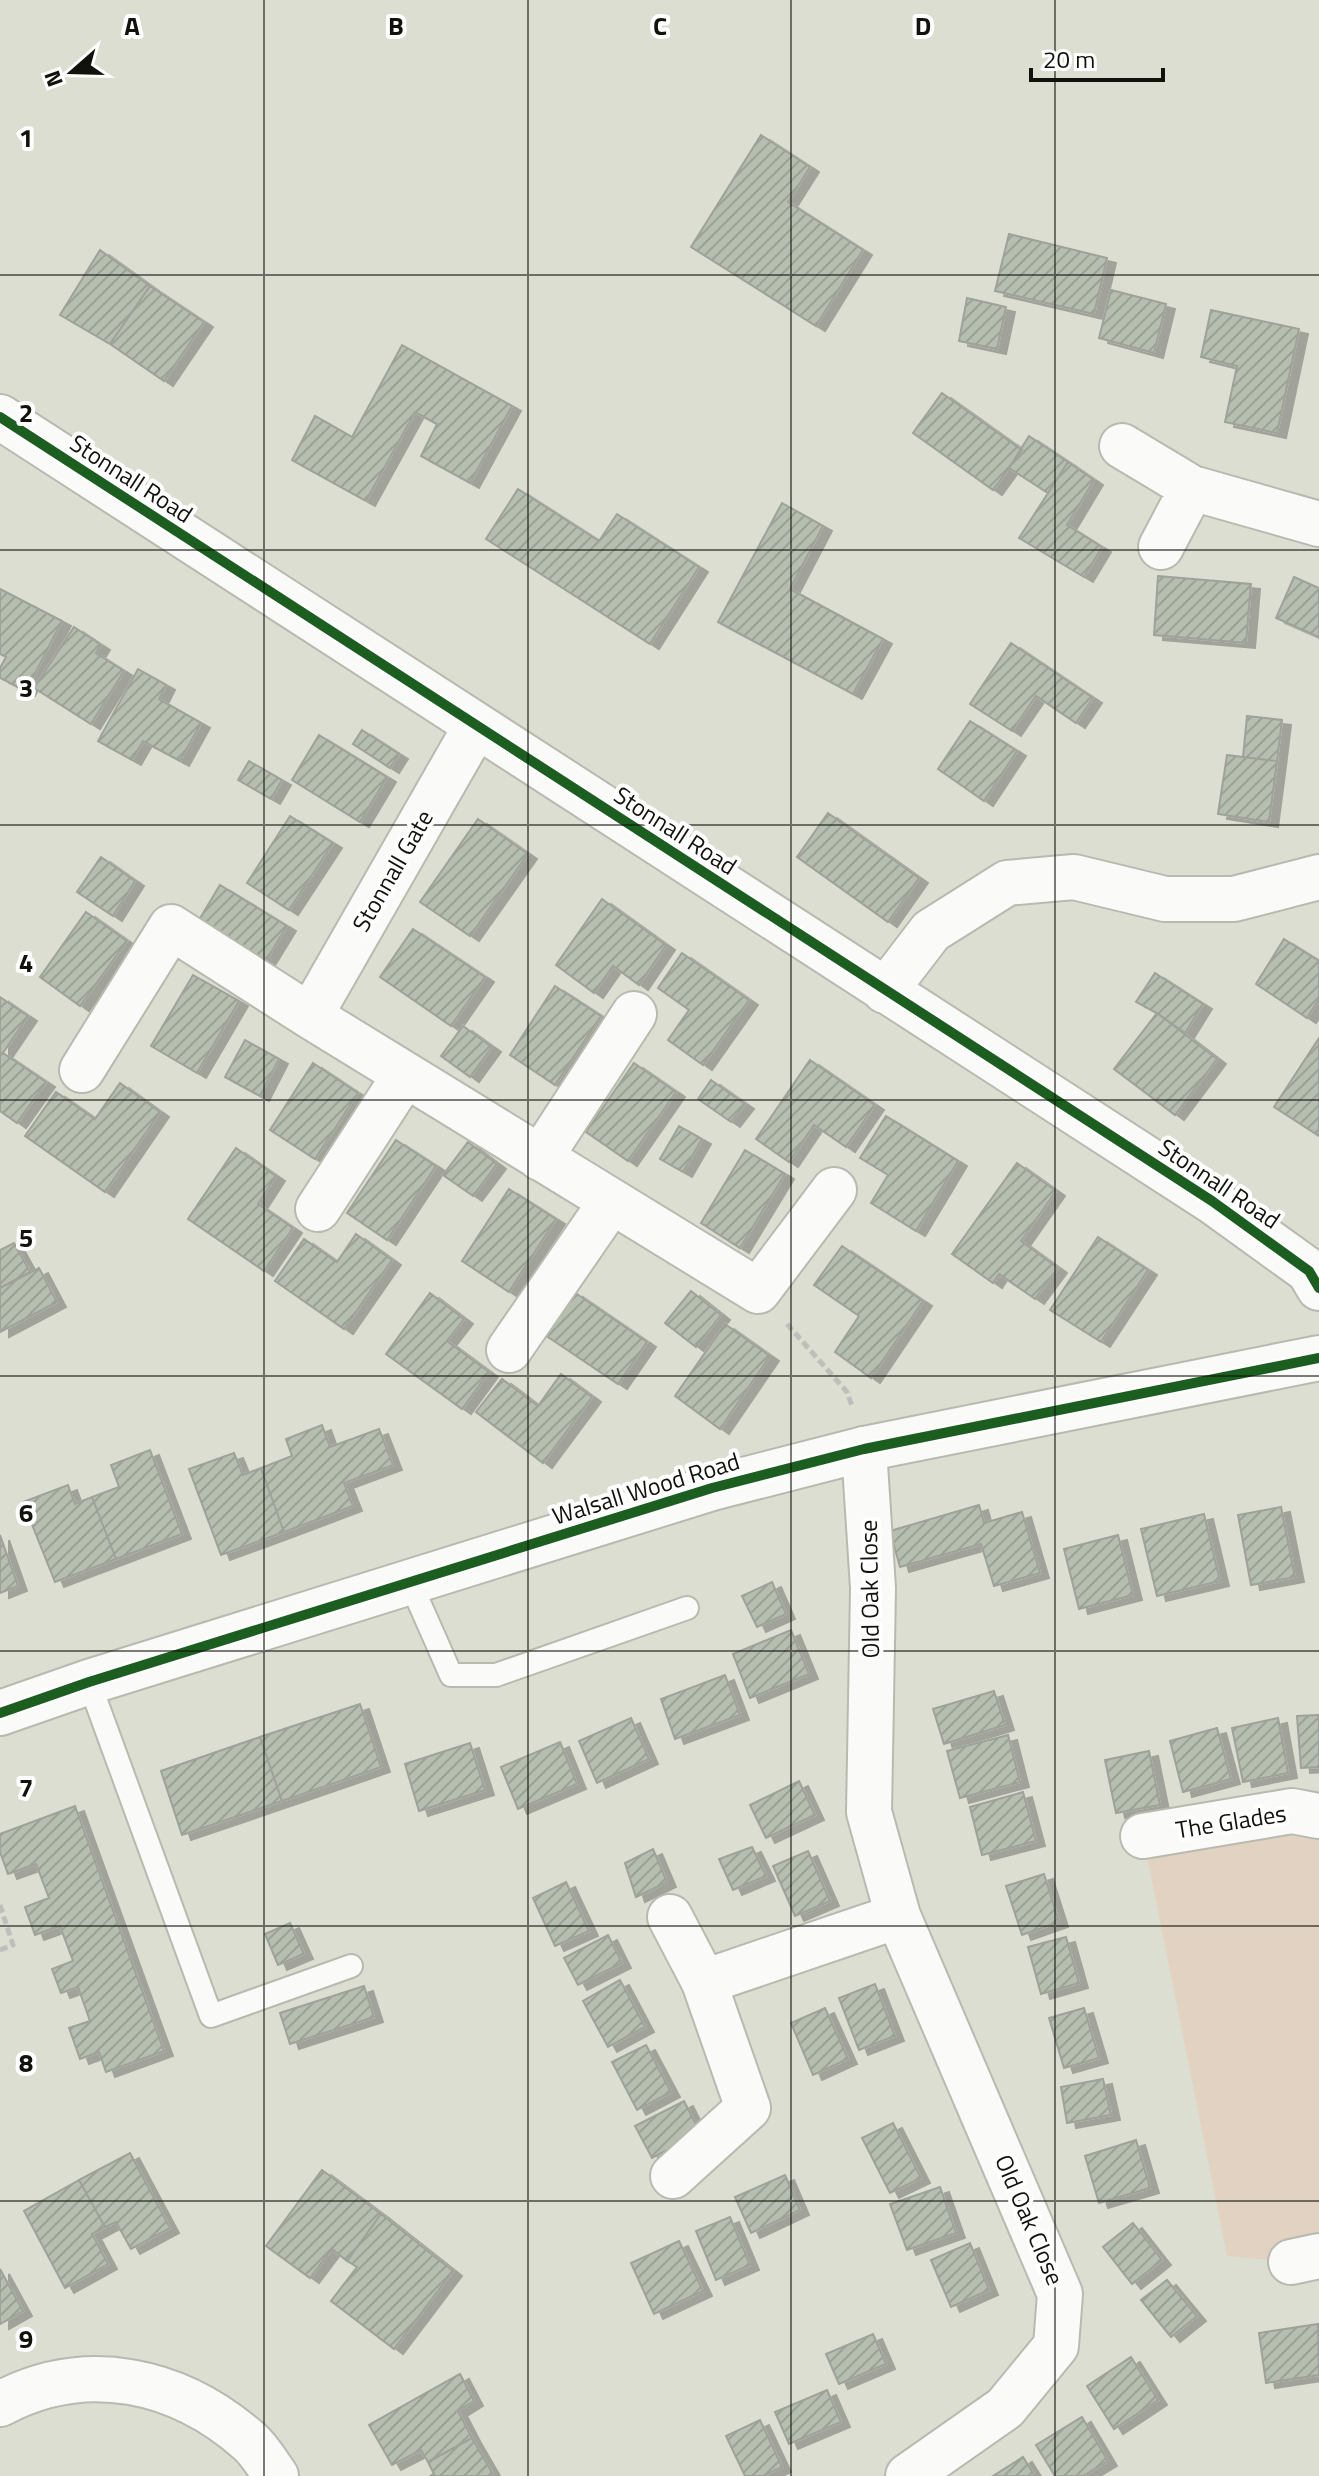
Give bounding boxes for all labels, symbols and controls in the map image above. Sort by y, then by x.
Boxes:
text: A [124,6,140,45]
text: B [388,6,404,45]
text: C [653,6,667,45]
text: D [915,6,931,45]
north arrow [32,32,112,112]
scale bar [1031,32,1163,82]
text: 20 m [1043,41,1095,77]
text: N [35,66,72,92]
text: 1 [19,118,33,157]
text: 2 [19,393,33,432]
street label: Stonnall Road [63,425,200,531]
text: 3 [19,668,33,707]
street label: Stonnall Road [607,777,744,883]
street label: Stonnall Gate [343,803,442,938]
text: 4 [19,943,33,982]
street label: Stonnall Road [1151,1129,1288,1237]
text: 5 [19,1218,33,1257]
street label: Walsall Wood Road [548,1442,744,1534]
text: 6 [19,1493,33,1532]
street label: Old Oak Close [850,1519,888,1659]
text: 7 [19,1768,33,1807]
street label: The Glades [1173,1795,1289,1847]
text: 8 [19,2043,33,2082]
street label: Old Oak Close [986,2149,1074,2290]
text: 9 [19,2319,33,2358]

